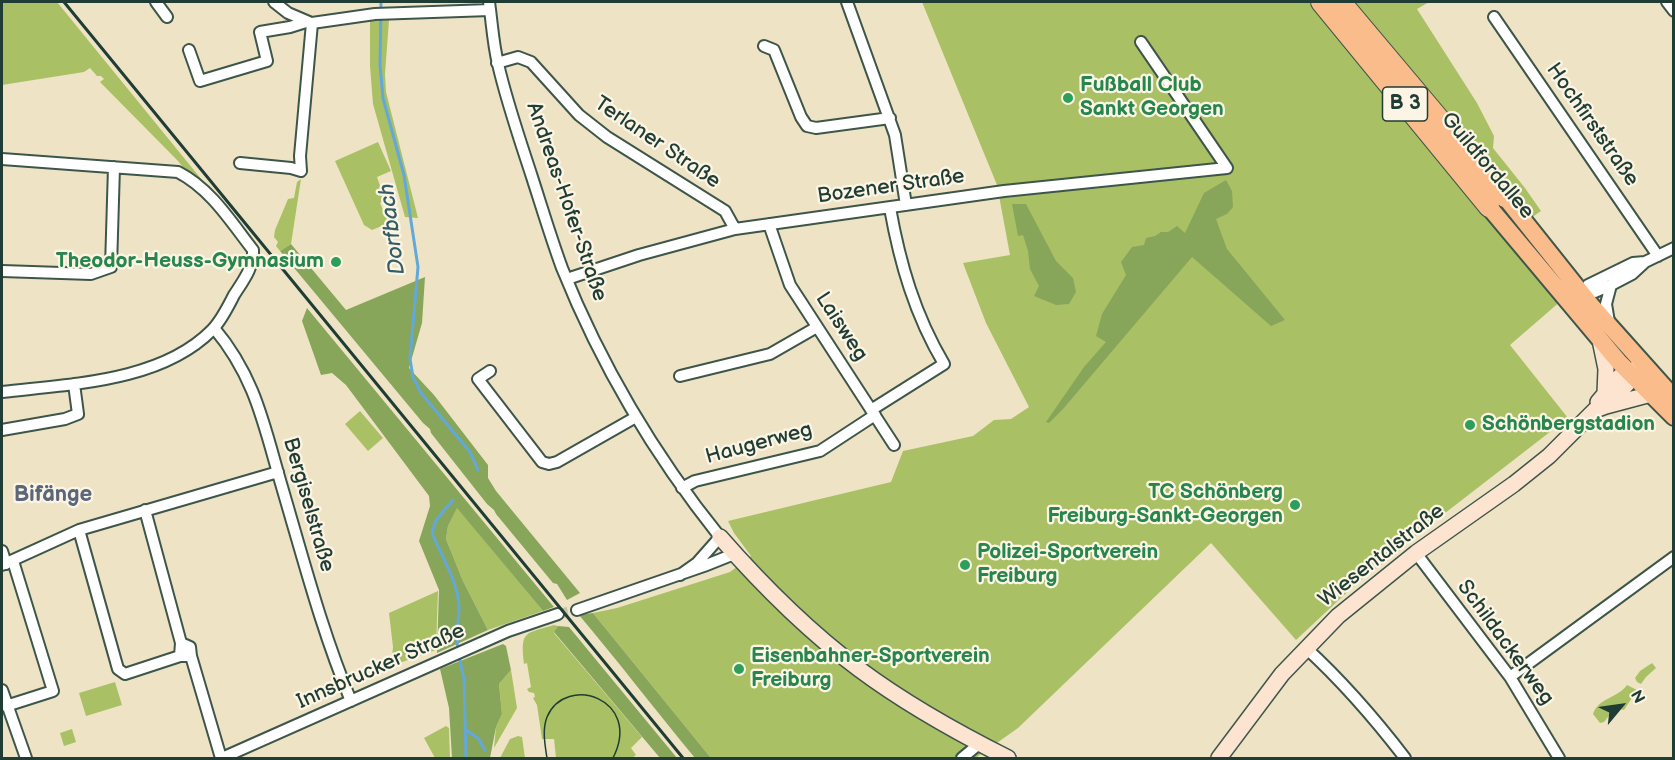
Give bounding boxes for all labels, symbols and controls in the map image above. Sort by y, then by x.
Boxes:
street label: Hochfirststraße [1540,59,1644,191]
place label: Fußball Club Sankt Georgen [1080,73,1224,123]
road number: B 3 [1382,87,1428,121]
marker: Fußball Club Sankt Georgen [1061,91,1075,105]
street label: Terlaner Straße [589,92,725,194]
street label: Andreas-Hofer-Straße [520,99,612,305]
street label: Guildfordallee [1435,107,1539,225]
street label: Bozener Straße [816,164,966,210]
water label: Dorfbach [374,182,412,276]
place label: Theodor-Heuss-Gymnasium [56,249,324,275]
marker: Theodor-Heuss-Gymnasium [329,255,343,269]
street label: Laisweg [809,288,873,366]
place label: Schönbergstadion [1482,412,1655,438]
street label: Haugerweg [703,418,815,470]
marker: Schönbergstadion [1463,418,1477,432]
street label: Bergiselstraße [277,435,339,575]
place label: TC Schönberg Freiburg-Sankt-Georgen [1047,480,1283,530]
district label: Bifänge [14,482,92,508]
marker: TC Schönberg Freiburg-Sankt-Georgen [1288,498,1302,512]
street label: Wiesentalstraße [1314,499,1450,613]
place label: Polizei-Sportverein Freiburg [977,540,1158,590]
marker: Polizei-Sportverein Freiburg [958,558,972,572]
street label: Schildackerweg [1451,576,1559,710]
street label: Innsbrucker Straße [293,619,469,715]
place label: Eisenbahner-Sportverein Freiburg [751,644,990,694]
marker: Eisenbahner-Sportverein Freiburg [732,662,746,676]
north arrow [1591,676,1651,736]
text: N [1626,687,1648,707]

